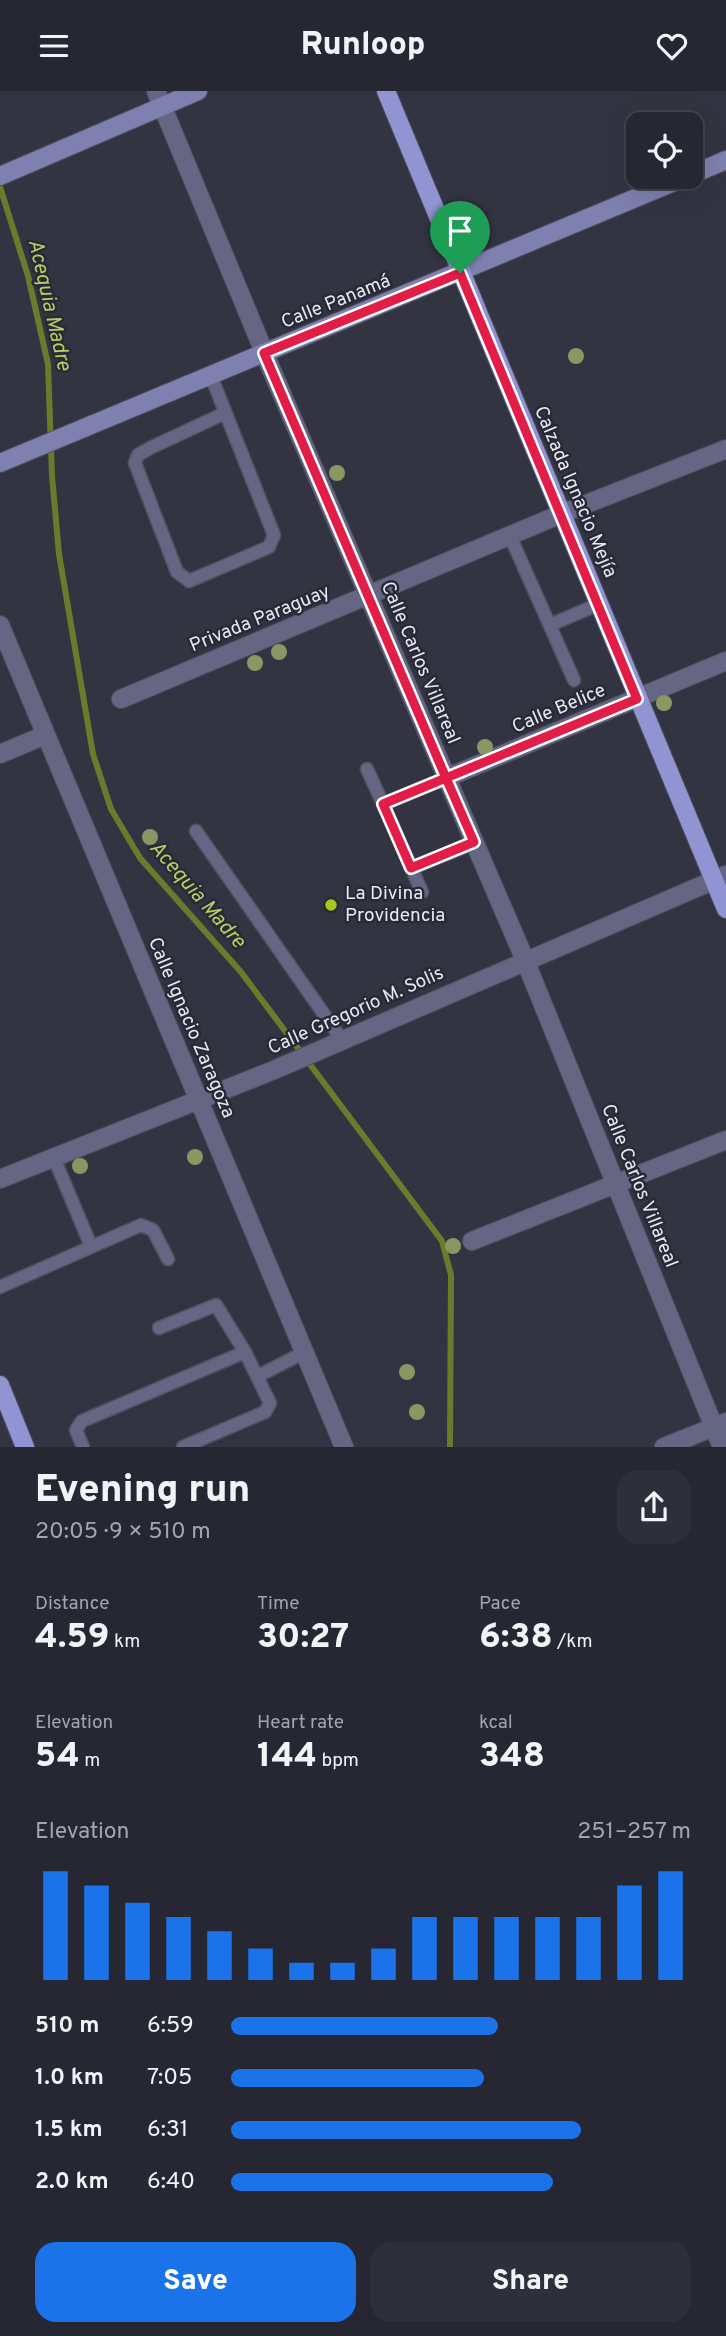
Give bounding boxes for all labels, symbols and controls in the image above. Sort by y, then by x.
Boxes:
text: Runloop [301,26,425,66]
icon: menu [35,27,73,65]
icon: heart [653,27,691,65]
map controls [626,112,703,189]
button: locate [626,112,703,189]
pin [430,201,490,273]
icon: arrive [441,212,479,250]
water label: Acequia Madre [21,237,78,375]
street label: Calle Panamá [278,269,394,335]
street label: Calzada Ignacio Mejía [528,403,622,581]
street label: Calle Carlos Villareal [375,578,465,748]
street label: Privada Paraguay [186,580,334,658]
street label: Calle Belice [509,679,609,739]
water label: Acequia Madre [143,835,252,955]
place label: La Divina Providencia [345,882,445,928]
marker: La Divina Providencia [323,897,339,913]
street label: Calle Ignacio Zaragoza [142,934,240,1122]
street label: Calle Gregorio M. Solis [264,961,448,1061]
street label: Calle Carlos Villareal [595,1101,683,1271]
text: Evening run [35,1467,250,1516]
button: share [617,1470,691,1544]
text: 20:05 · 9 × 510 m [35,1518,211,1547]
text: Distance [35,1592,110,1616]
text: Time [257,1592,300,1616]
text: Pace [479,1592,521,1616]
text: 4.59 [35,1616,110,1660]
text: 30:27 [257,1616,349,1660]
text: 6:38 [479,1616,553,1660]
text: km [110,1630,140,1654]
text: /km [553,1630,593,1654]
text: Elevation [35,1711,113,1735]
text: Heart rate [257,1711,344,1735]
text: kcal [479,1711,513,1735]
text: 54 [35,1735,80,1779]
text: 144 [257,1735,317,1779]
text: 348 [479,1735,545,1779]
text: m [80,1749,100,1773]
text: bpm [317,1749,359,1773]
text: Elevation [35,1818,130,1847]
text: 251–257 m [577,1818,691,1847]
text: 510 m [35,2012,99,2041]
text: 6:59 [147,2012,194,2041]
text: 1.0 km [35,2064,104,2093]
text: 7:05 [147,2064,192,2093]
text: 1.5 km [35,2116,103,2145]
text: 6:31 [147,2116,188,2145]
text: 2.0 km [35,2168,109,2197]
text: 6:40 [147,2168,195,2197]
button: Save [35,2242,356,2322]
button: Share [370,2242,691,2322]

